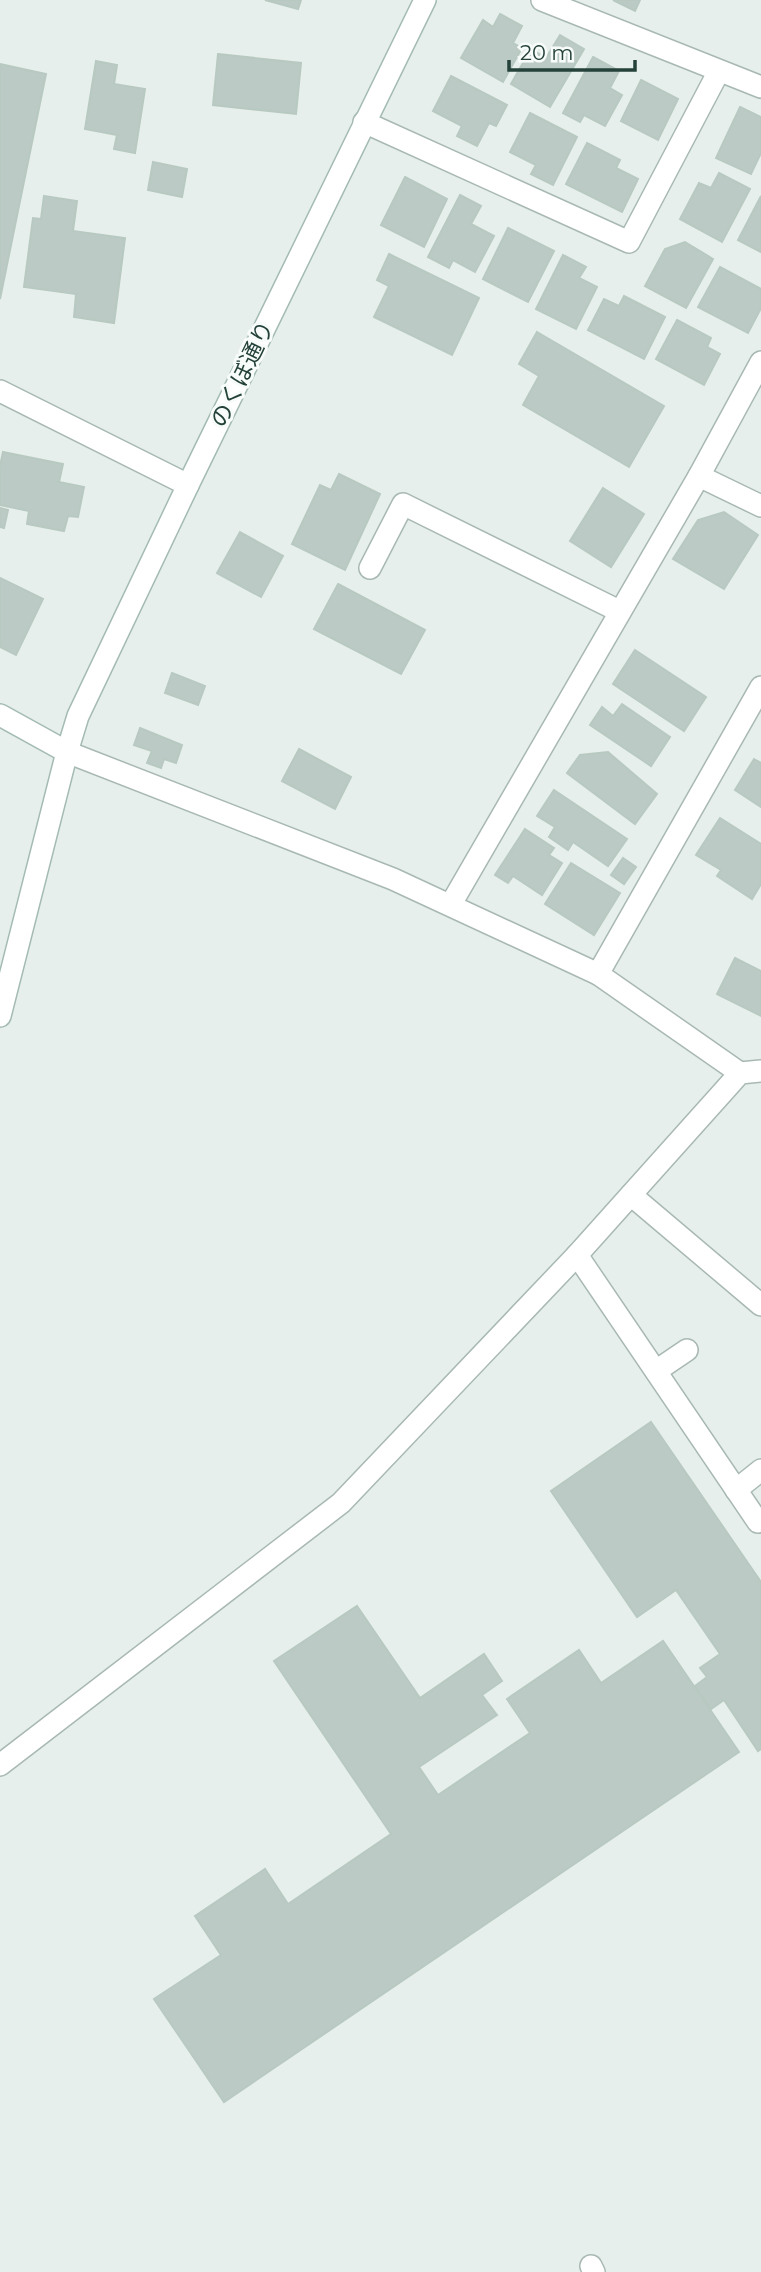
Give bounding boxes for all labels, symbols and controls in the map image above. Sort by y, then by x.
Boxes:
scale bar [509,28,635,72]
text: 20 m [520,40,574,65]
street label: のくぼ通り [204,316,280,432]

